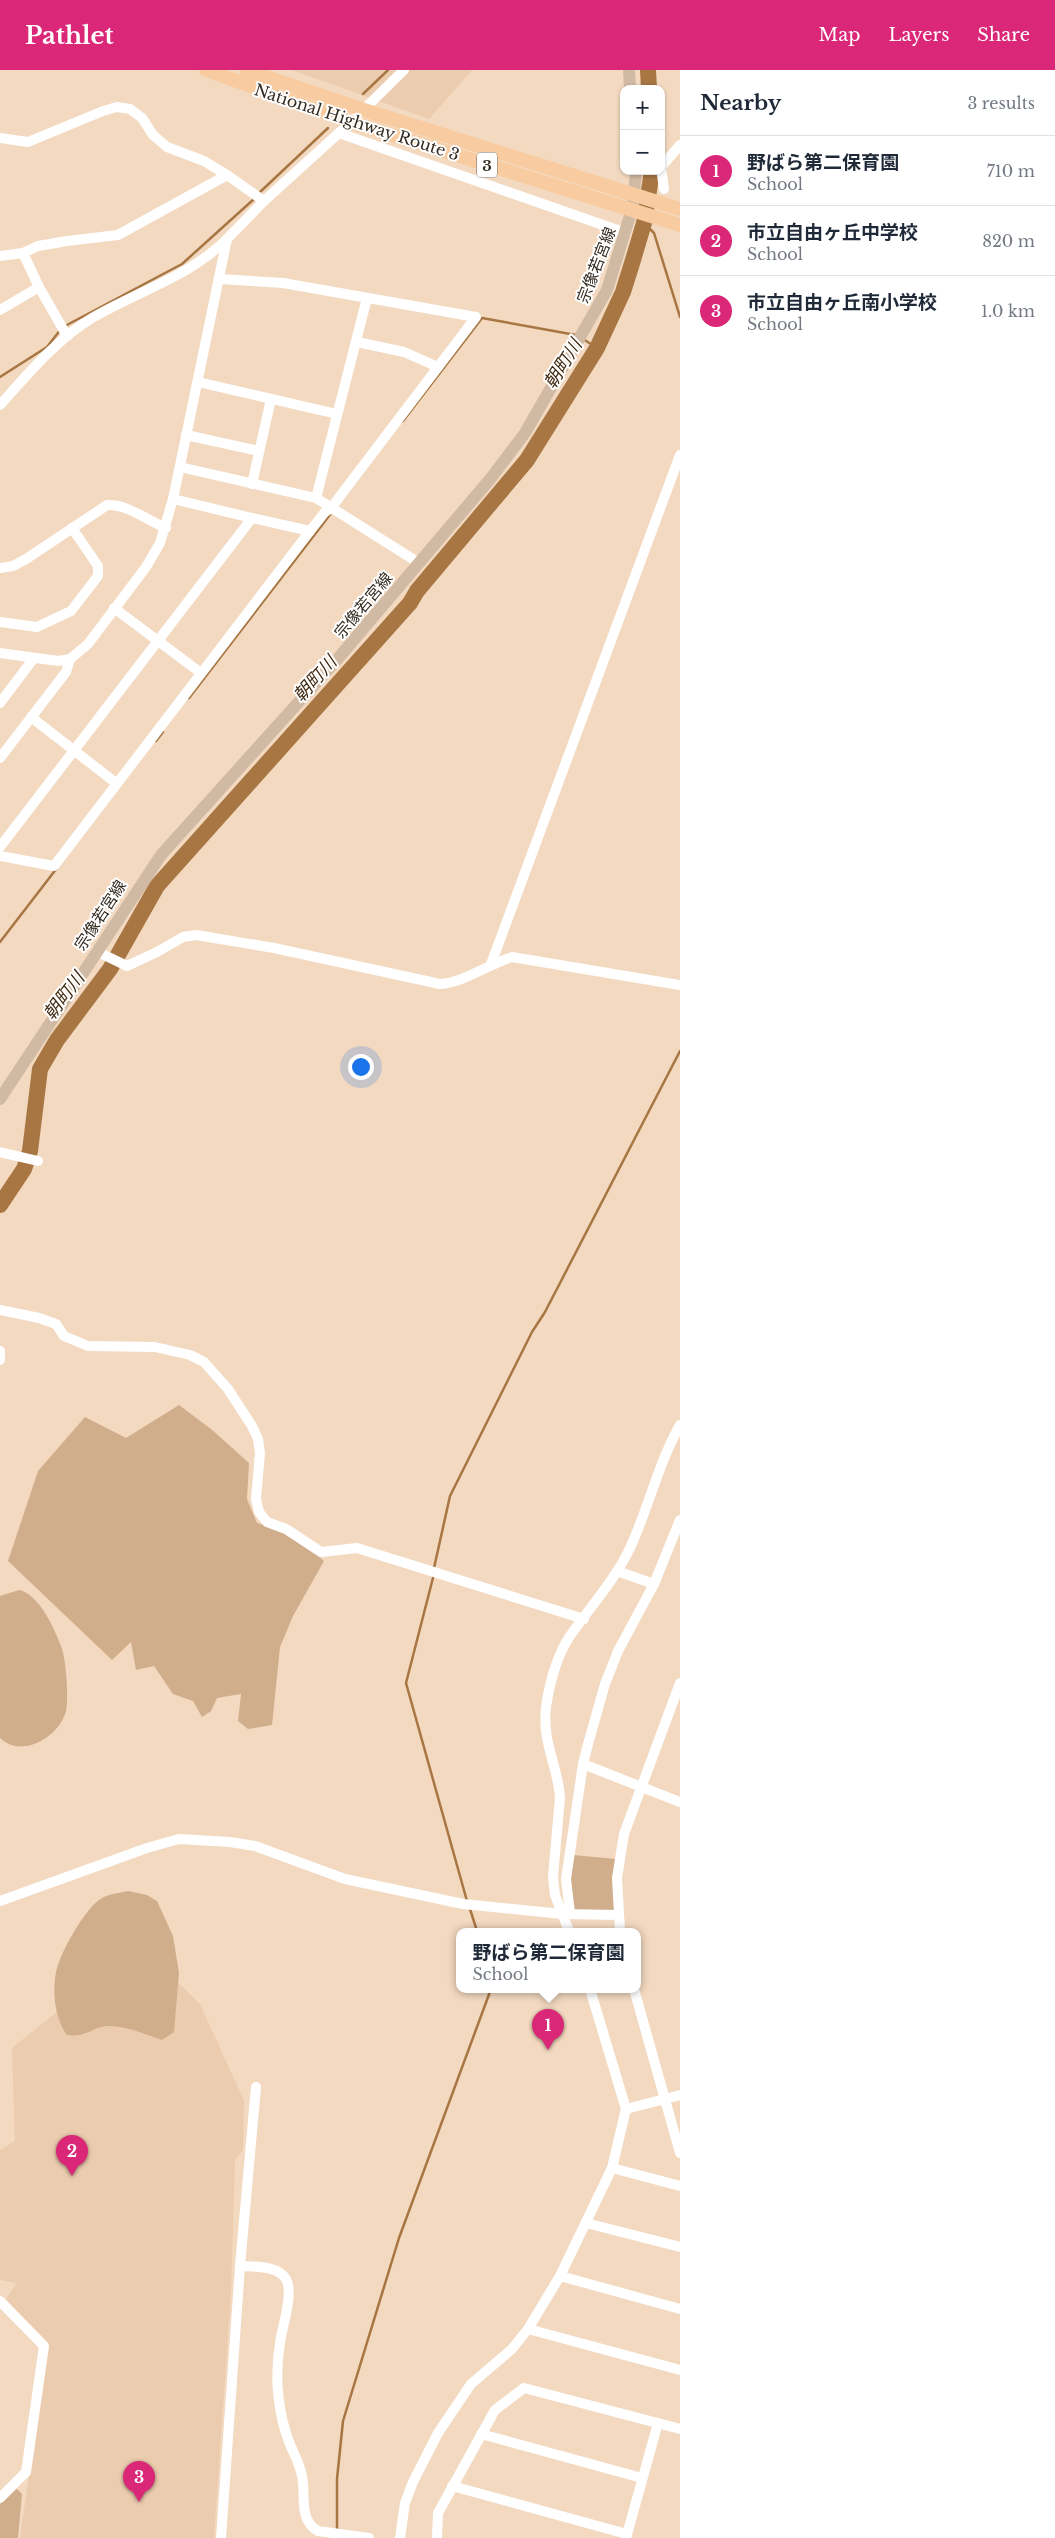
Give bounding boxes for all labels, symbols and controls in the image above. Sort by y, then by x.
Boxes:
text: Pathlet [25,21,114,50]
text: Map [819,24,860,46]
text: Layers [888,24,949,46]
text: Share [977,24,1030,46]
street label: National Highway Route 3 [252,79,462,165]
map controls [620,85,665,175]
button: + [620,85,665,130]
text: Nearby [700,90,781,116]
text: 3 results [967,93,1035,113]
button: − [620,130,665,175]
text: 野ばら第二保育園 [747,151,899,174]
road number: 3 [477,152,497,178]
text: 1 [713,161,719,181]
text: 710 m [987,161,1035,181]
text: School [747,174,803,194]
text: 市立自由ヶ丘中学校 [747,221,918,244]
street label: 宗像若宮線 [572,224,620,306]
text: 2 [711,231,721,251]
text: 820 m [982,231,1035,251]
text: School [747,244,803,264]
text: 市立自由ヶ丘南小学校 [747,291,937,314]
text: 3 [711,301,721,321]
text: 1.0 km [981,301,1035,321]
text: School [747,314,803,334]
water label: 朝町川 [539,334,588,393]
street label: 宗像若宮線 [330,568,396,642]
water label: 朝町川 [289,650,343,706]
street label: 宗像若宮線 [70,876,130,954]
water label: 朝町川 [39,966,90,1024]
your location [348,1054,374,1080]
popup [456,1928,641,1993]
text: 野ばら第二保育園 [472,1941,625,1964]
text: School [472,1964,529,1984]
pin: 1 [532,2009,564,2050]
pin: 2 [56,2135,88,2176]
pin: 3 [123,2461,155,2502]

